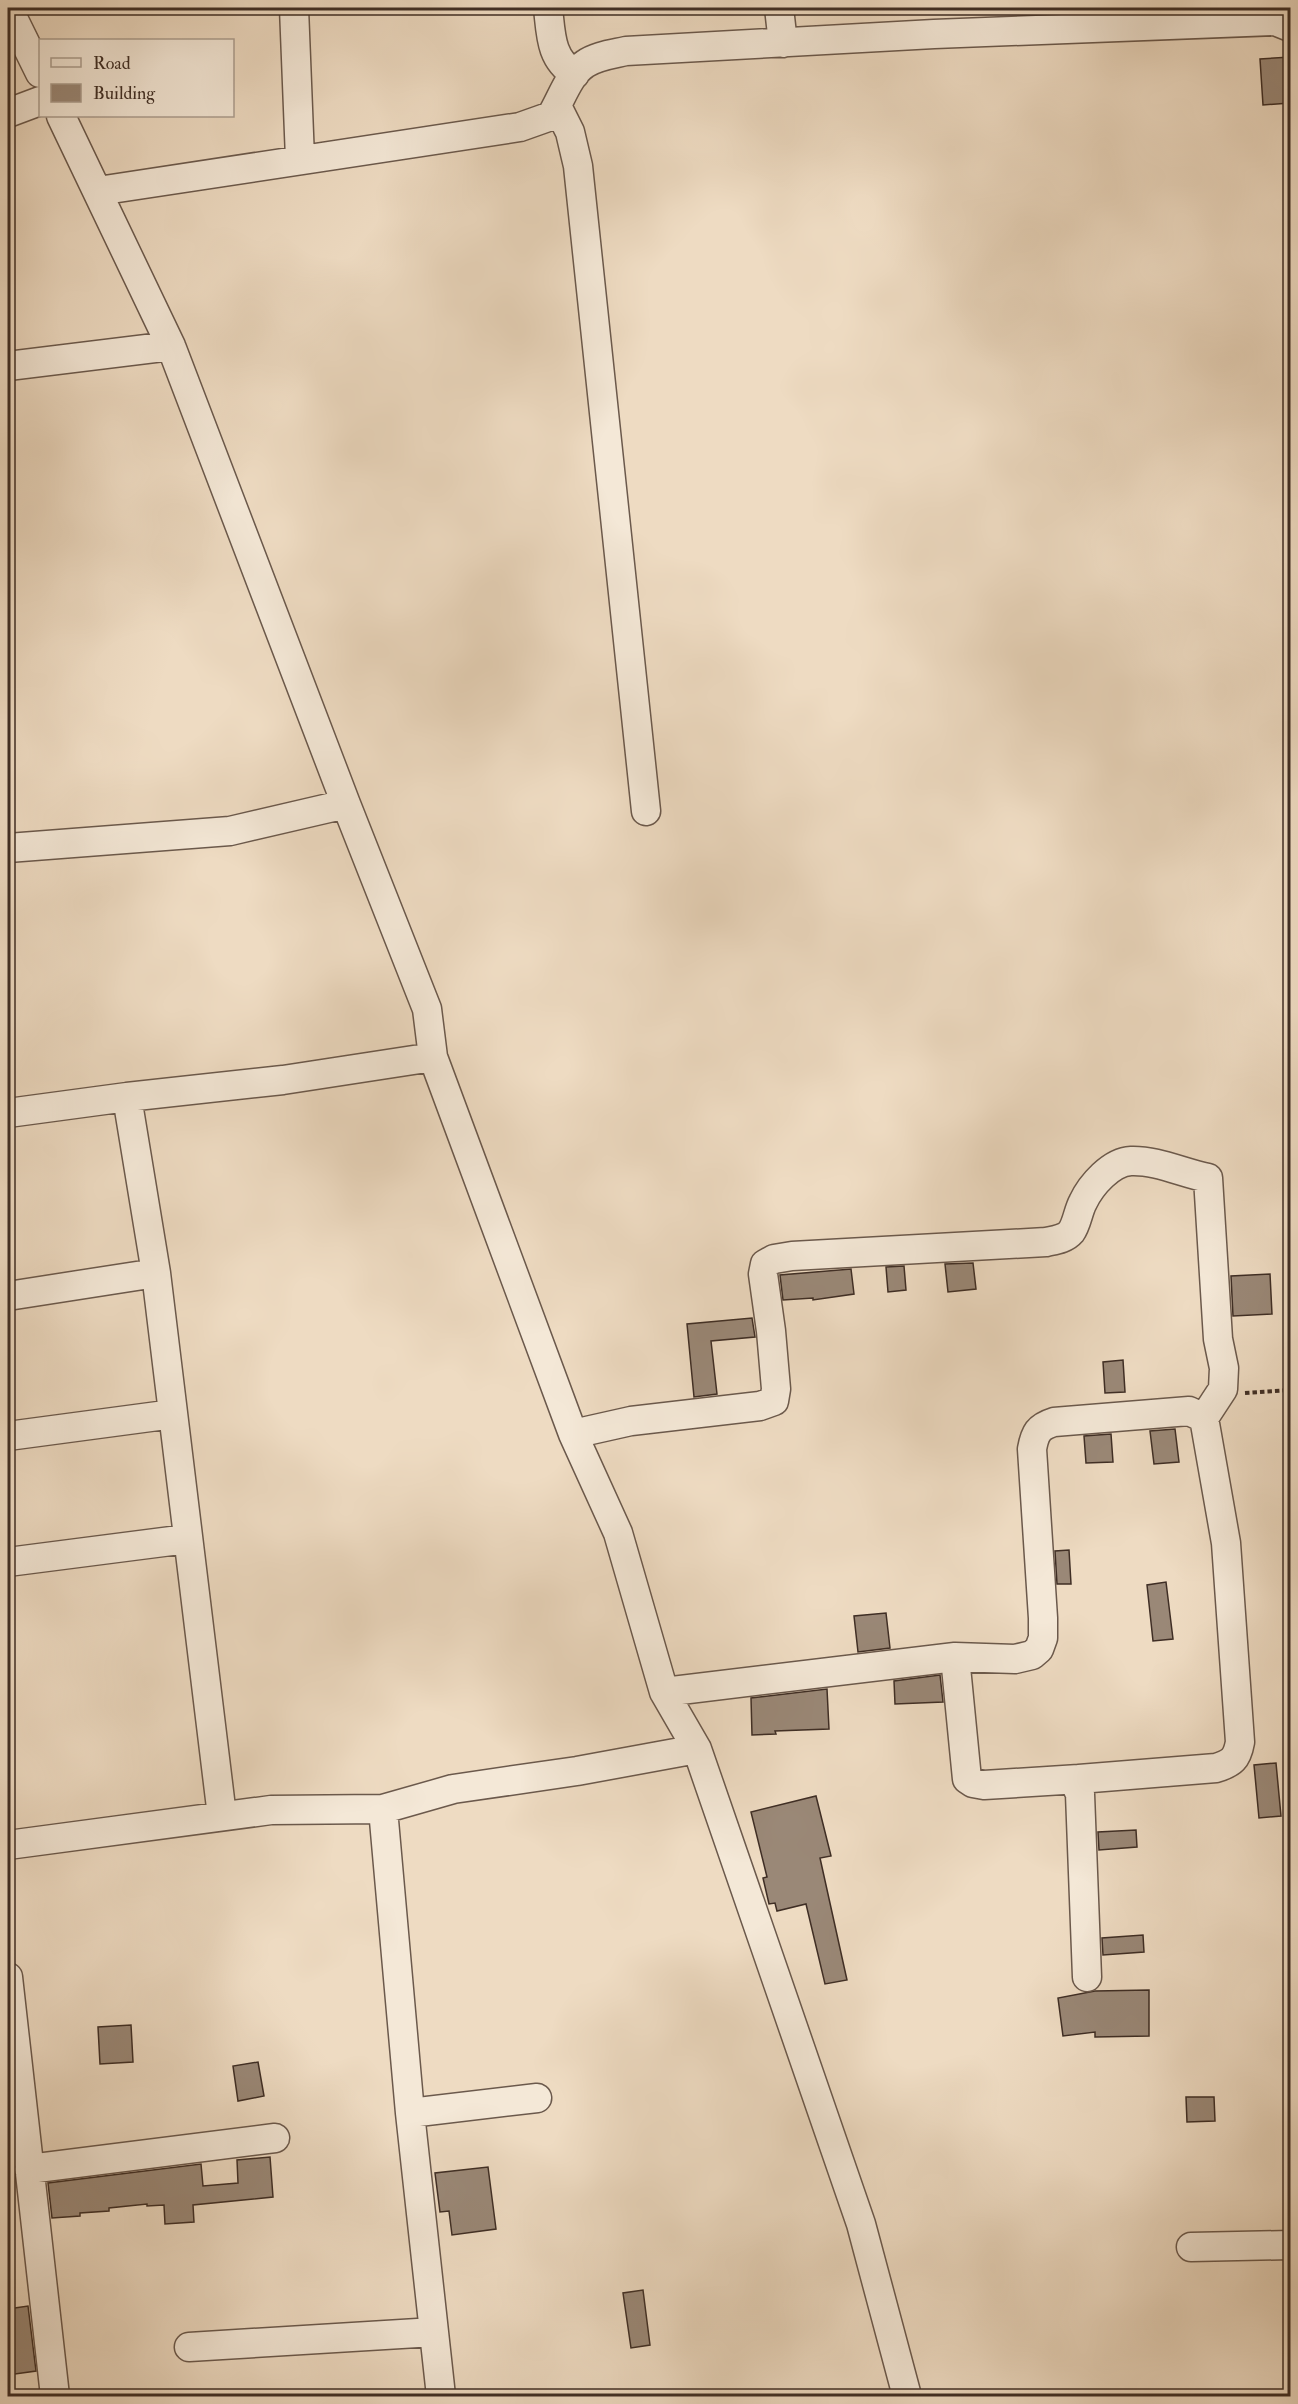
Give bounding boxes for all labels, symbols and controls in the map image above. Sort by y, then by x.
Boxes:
legend [39,39,234,117]
text: Road [93,52,131,75]
text: Building [93,82,156,105]

